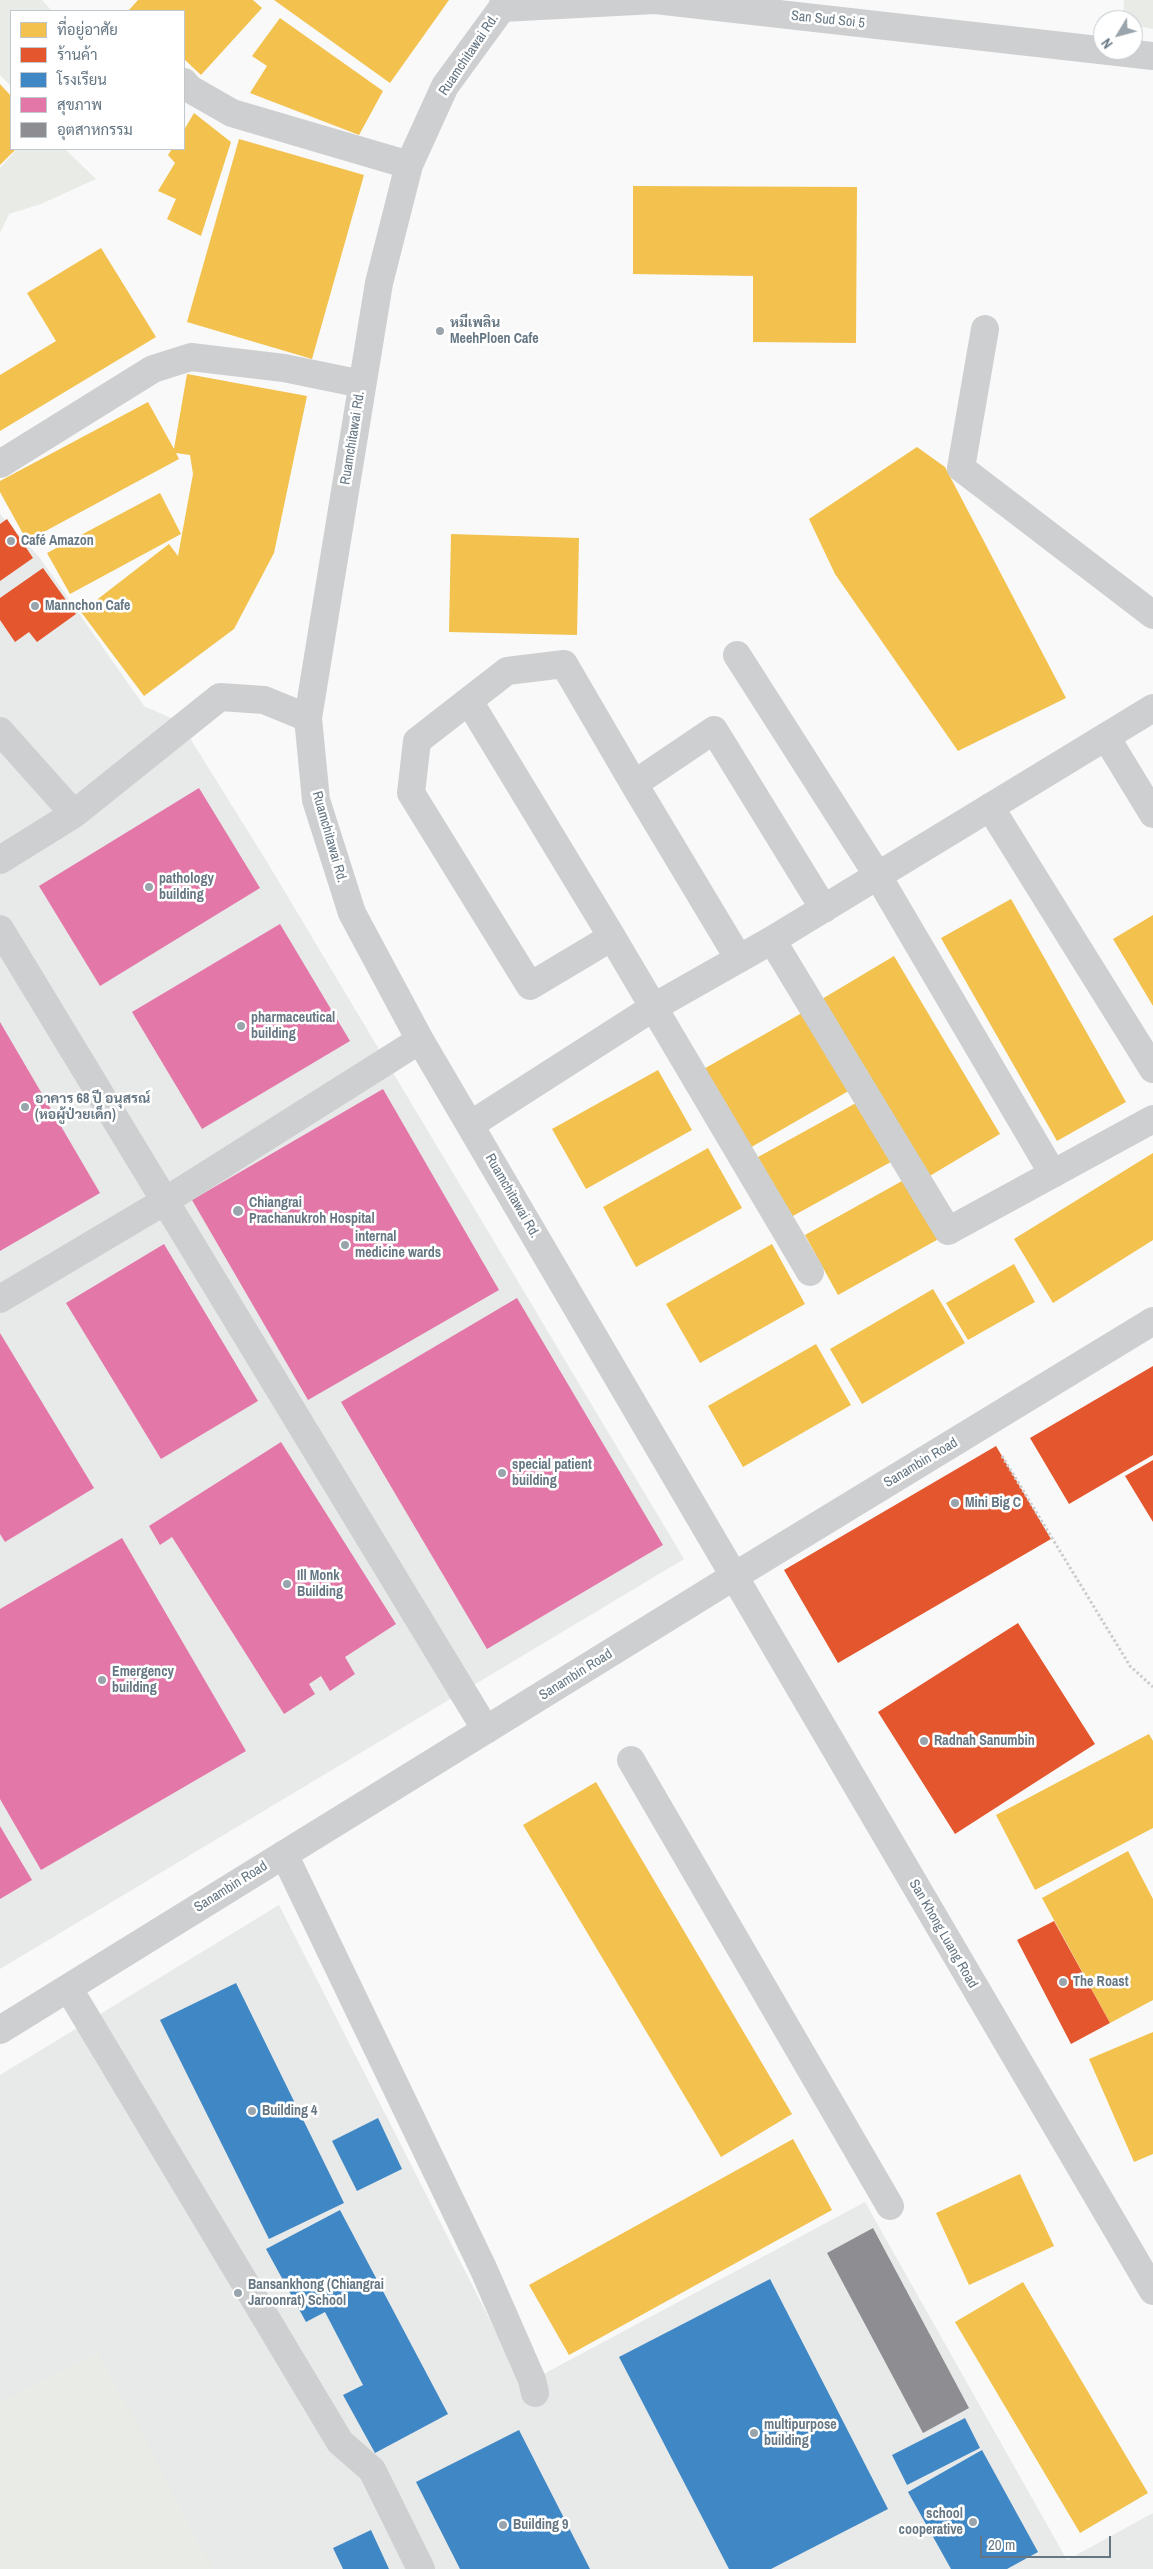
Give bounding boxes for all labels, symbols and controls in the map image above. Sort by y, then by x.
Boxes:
street label: San Sud Soi 5 [790,8,866,32]
legend [10,10,185,150]
north arrow [1093,10,1143,60]
street label: Ruamchitawai Rd. [436,11,502,99]
text: ที่อยู่อาศัย [57,19,118,40]
text: N [1097,35,1117,52]
text: ร้านค้า [57,44,97,65]
text: โรงเรียน [57,69,107,90]
text: สุขภาพ [57,94,102,115]
text: อุตสาหกรรม [57,119,133,140]
place label: หมีเพลิน MeehPloen Cafe [450,315,539,348]
marker: หมีเพลิน MeehPloen Cafe [434,325,446,337]
street label: Ruamchitawai Rd. [337,390,369,486]
place label: Café Amazon [21,533,94,549]
marker: Café Amazon [5,535,17,547]
place label: Mannchon Cafe [45,598,130,614]
marker: Mannchon Cafe [29,600,41,612]
street label: Ruamchitawai Rd. [308,789,350,885]
place label: pathology building [159,871,214,904]
marker: pathology building [143,881,155,893]
place label: pharmaceutical building [251,1010,335,1042]
marker: pharmaceutical building [235,1020,247,1032]
place label: อาคาร 68 ปี อนุสรณ์ (หอผู้ป่วยเด็ก) [35,1091,150,1124]
marker: อาคาร 68 ปี อนุสรณ์ (หอผู้ป่วยเด็ก) [19,1101,31,1113]
street label: Ruamchitawai Rd. [481,1151,543,1241]
place label: Chiangrai Prachanukroh Hospital [249,1195,375,1228]
marker: Chiangrai Prachanukroh Hospital [231,1204,245,1218]
place label: internal medicine wards [355,1229,441,1262]
marker: internal medicine wards [339,1239,351,1251]
street label: Sanambin Road [881,1434,961,1492]
place label: special patient building [512,1457,592,1490]
marker: special patient building [496,1467,508,1479]
place label: Mini Big C [965,1495,1021,1511]
marker: Mini Big C [949,1497,961,1509]
place label: Ill Monk Building [297,1568,343,1600]
marker: Ill Monk Building [281,1578,293,1590]
street label: Sanambin Road [536,1646,616,1704]
place label: Emergency building [112,1664,174,1696]
marker: Emergency building [96,1674,108,1686]
place label: Radnah Sanumbin [934,1733,1035,1749]
marker: Radnah Sanumbin [918,1735,930,1747]
street label: Sanambin Road [191,1858,271,1916]
street label: San Khong Luang Road [905,1877,981,1991]
place label: The Roast [1073,1974,1128,1990]
marker: The Roast [1057,1976,1069,1988]
place label: Building 4 [262,2103,317,2119]
marker: Building 4 [246,2105,258,2117]
place label: Bansankhong (Chiangrai Jaroonrat) School [248,2277,384,2310]
marker: Bansankhong (Chiangrai Jaroonrat) School [232,2287,244,2299]
place label: multipurpose building [764,2417,837,2450]
marker: multipurpose building [748,2427,760,2439]
place label: school cooperative [899,2506,963,2538]
marker: school cooperative [967,2516,979,2528]
place label: Building 9 [513,2517,568,2533]
marker: Building 9 [497,2519,509,2531]
scale bar [983,2526,1114,2558]
text: 20 m [988,2534,1015,2555]

